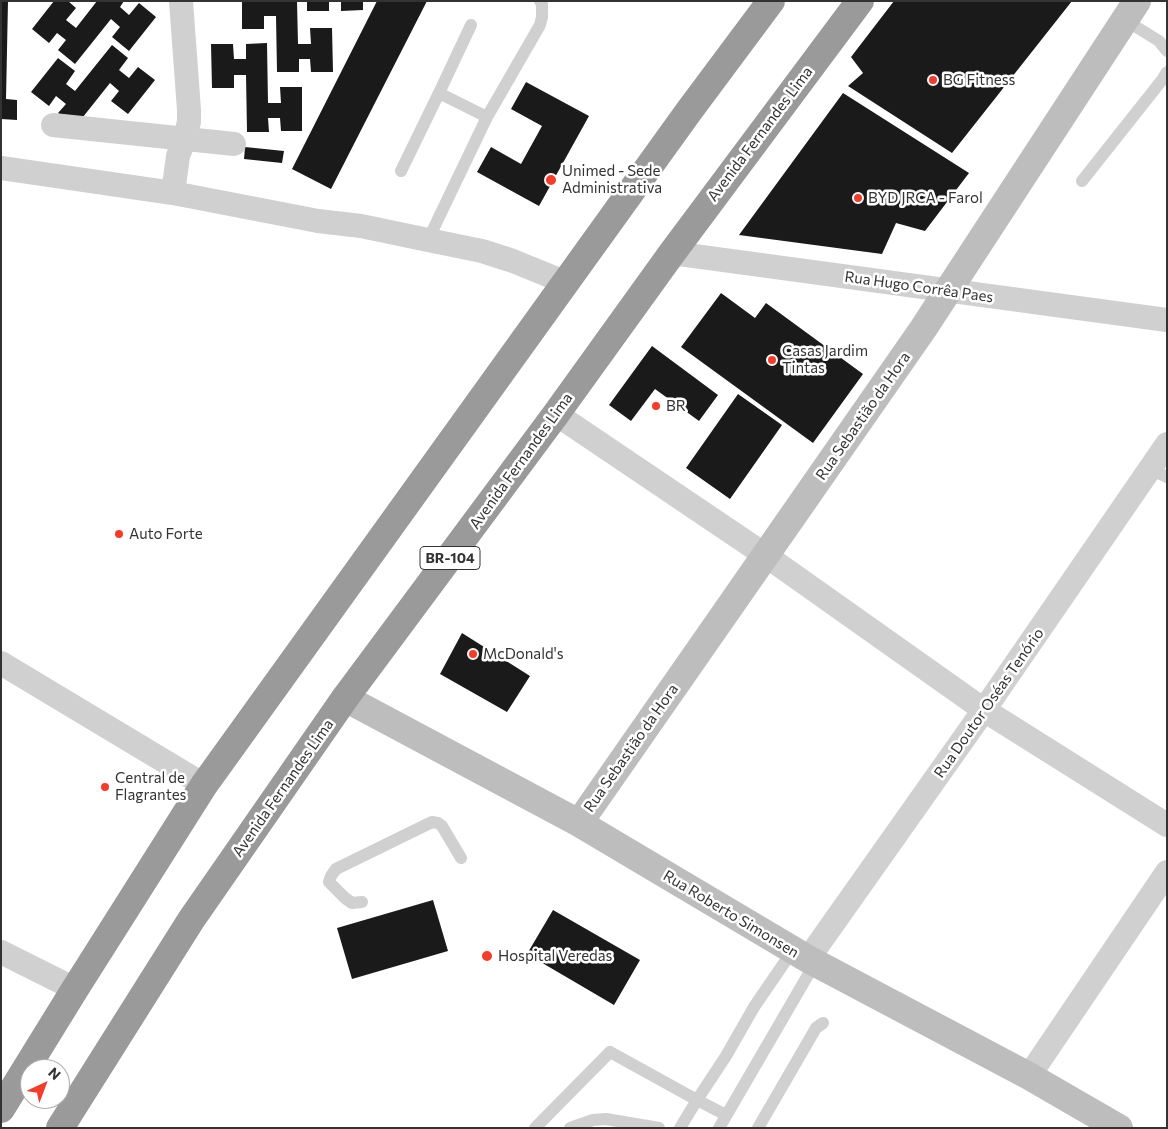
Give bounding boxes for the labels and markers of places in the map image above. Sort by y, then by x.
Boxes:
place label: BG Fitness [943,71,1015,89]
marker: BG Fitness [927,74,939,86]
place label: Unimed - Sede Administrativa [562,162,662,197]
marker: Unimed - Sede Administrativa [544,173,558,187]
place label: BYD JRCA - Farol [868,189,983,207]
marker: BYD JRCA - Farol [852,192,864,204]
place label: Casas Jardim Tintas [782,342,868,377]
marker: Casas Jardim Tintas [766,354,778,366]
place label: BR [666,397,686,415]
marker: BR [650,400,662,412]
place label: Auto Forte [129,525,203,543]
marker: Auto Forte [113,528,125,540]
place label: McDonald's [483,645,564,663]
marker: McDonald's [467,648,479,660]
place label: Central de Flagrantes [115,769,186,804]
marker: Central de Flagrantes [99,781,111,793]
place label: Hospital Veredas [498,947,612,965]
marker: Hospital Veredas [480,949,494,963]

